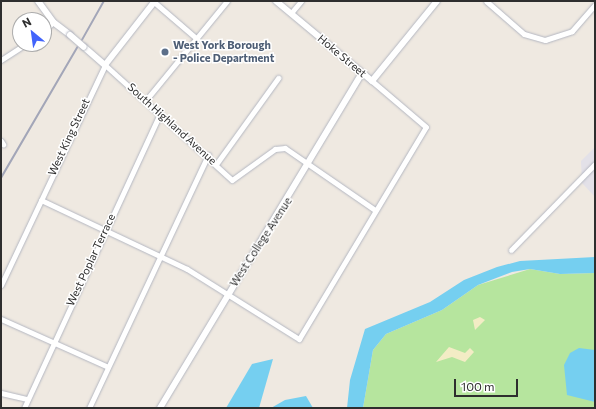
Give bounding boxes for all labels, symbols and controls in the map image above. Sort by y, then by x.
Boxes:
north arrow [12,12,52,52]
text: N [20,14,33,30]
street label: Hoke Street [315,32,369,80]
place label: West York Borough - Police Department [173,39,274,65]
marker: West York Borough - Police Department [160,47,170,57]
street label: South Highland Avenue [125,80,219,168]
street label: West King Street [45,96,93,178]
street label: West College Avenue [227,195,295,289]
street label: West Poplar Terrace [64,212,118,308]
scale bar [456,371,520,397]
text: 100 m [461,379,495,393]

